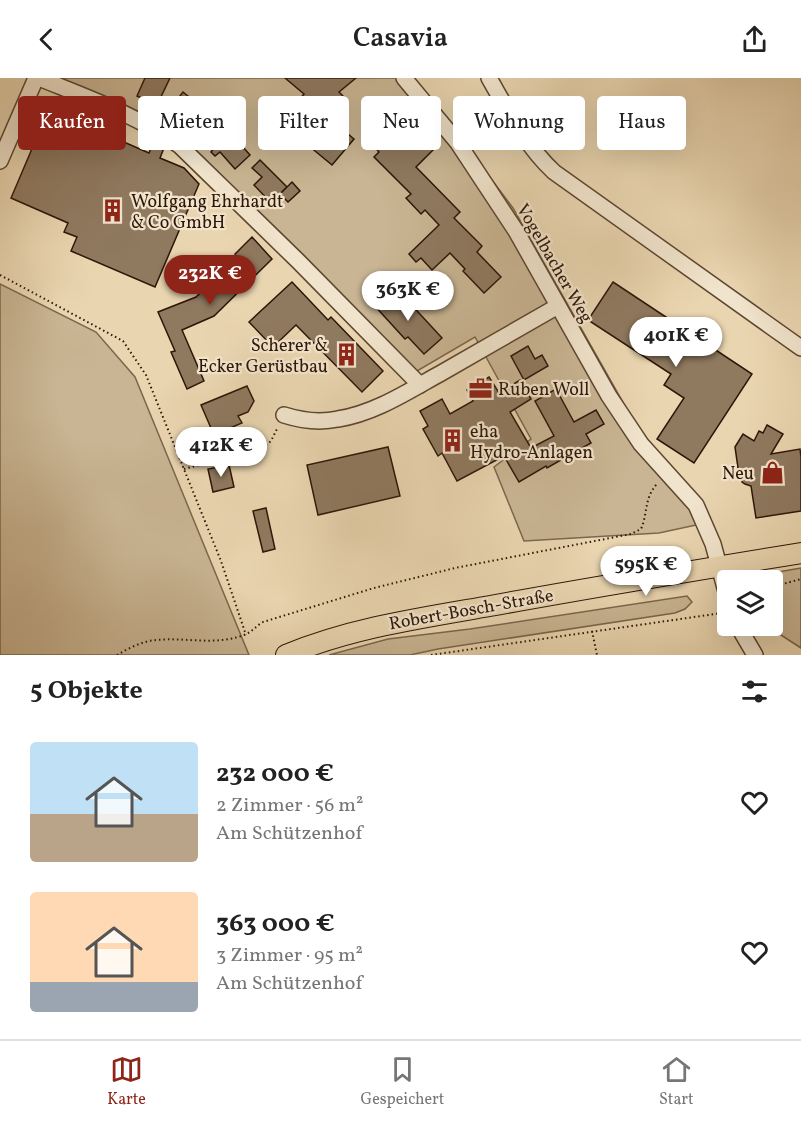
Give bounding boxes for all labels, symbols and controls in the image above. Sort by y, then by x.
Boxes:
text: Casavia [353,20,448,58]
icon: back [30,23,63,56]
icon: share [738,23,771,56]
chip: Kaufen [18,96,126,150]
chip: Mieten [138,96,246,150]
chip: Filter [258,96,349,150]
chip: Neu [361,96,441,150]
chip: Wohnung [453,96,585,150]
chip: Haus [597,96,686,150]
place label: Wolfgang Ehrhardt & Co GmbH [131,190,283,236]
building icon: Wolfgang Ehrhardt & Co GmbH [100,198,126,224]
street label: Vogelbacher Weg [509,200,598,328]
pin: 232K € [161,255,259,306]
text: 232K € [178,260,242,288]
pin: 363K € [359,271,457,322]
text: 363K € [376,276,440,304]
pin: 401K € [627,317,725,368]
text: 401K € [643,322,709,350]
place label: Scherer & Ecker Gerüstbau [198,334,328,380]
building icon: Scherer & Ecker Gerüstbau [333,342,359,368]
office icon: Ruben Woll [467,376,493,402]
place label: Ruben Woll [498,378,589,403]
place label: eha Hydro-Anlagen [470,420,593,466]
pin: 412K € [172,427,270,478]
building icon: eha Hydro-Anlagen [439,428,465,454]
text: 412K € [189,432,253,460]
shop icon: Neu [759,460,785,486]
place label: Neu [722,462,754,487]
pin: 595K € [597,546,695,597]
text: 595K € [614,551,678,579]
map controls [717,570,783,636]
button: layers [717,570,783,636]
street label: Robert-Bosch-Straße [387,584,555,637]
text: 5 Objekte [30,673,143,709]
icon: filters [738,675,771,708]
text: 232 000 € [216,756,334,792]
icon: home [78,766,150,838]
icon: heart [738,786,771,819]
text: 2 Zimmer · 56 m² [216,792,363,820]
text: Am Schützenhof [216,820,362,848]
text: 363 000 € [216,906,335,942]
icon: home [78,916,150,988]
icon: heart [738,936,771,969]
text: 3 Zimmer · 95 m² [216,942,363,970]
text: Am Schützenhof [216,970,362,998]
tab: Karte [107,1053,146,1111]
tab: Gespeichert [360,1053,444,1111]
tab: Start [659,1053,694,1111]

